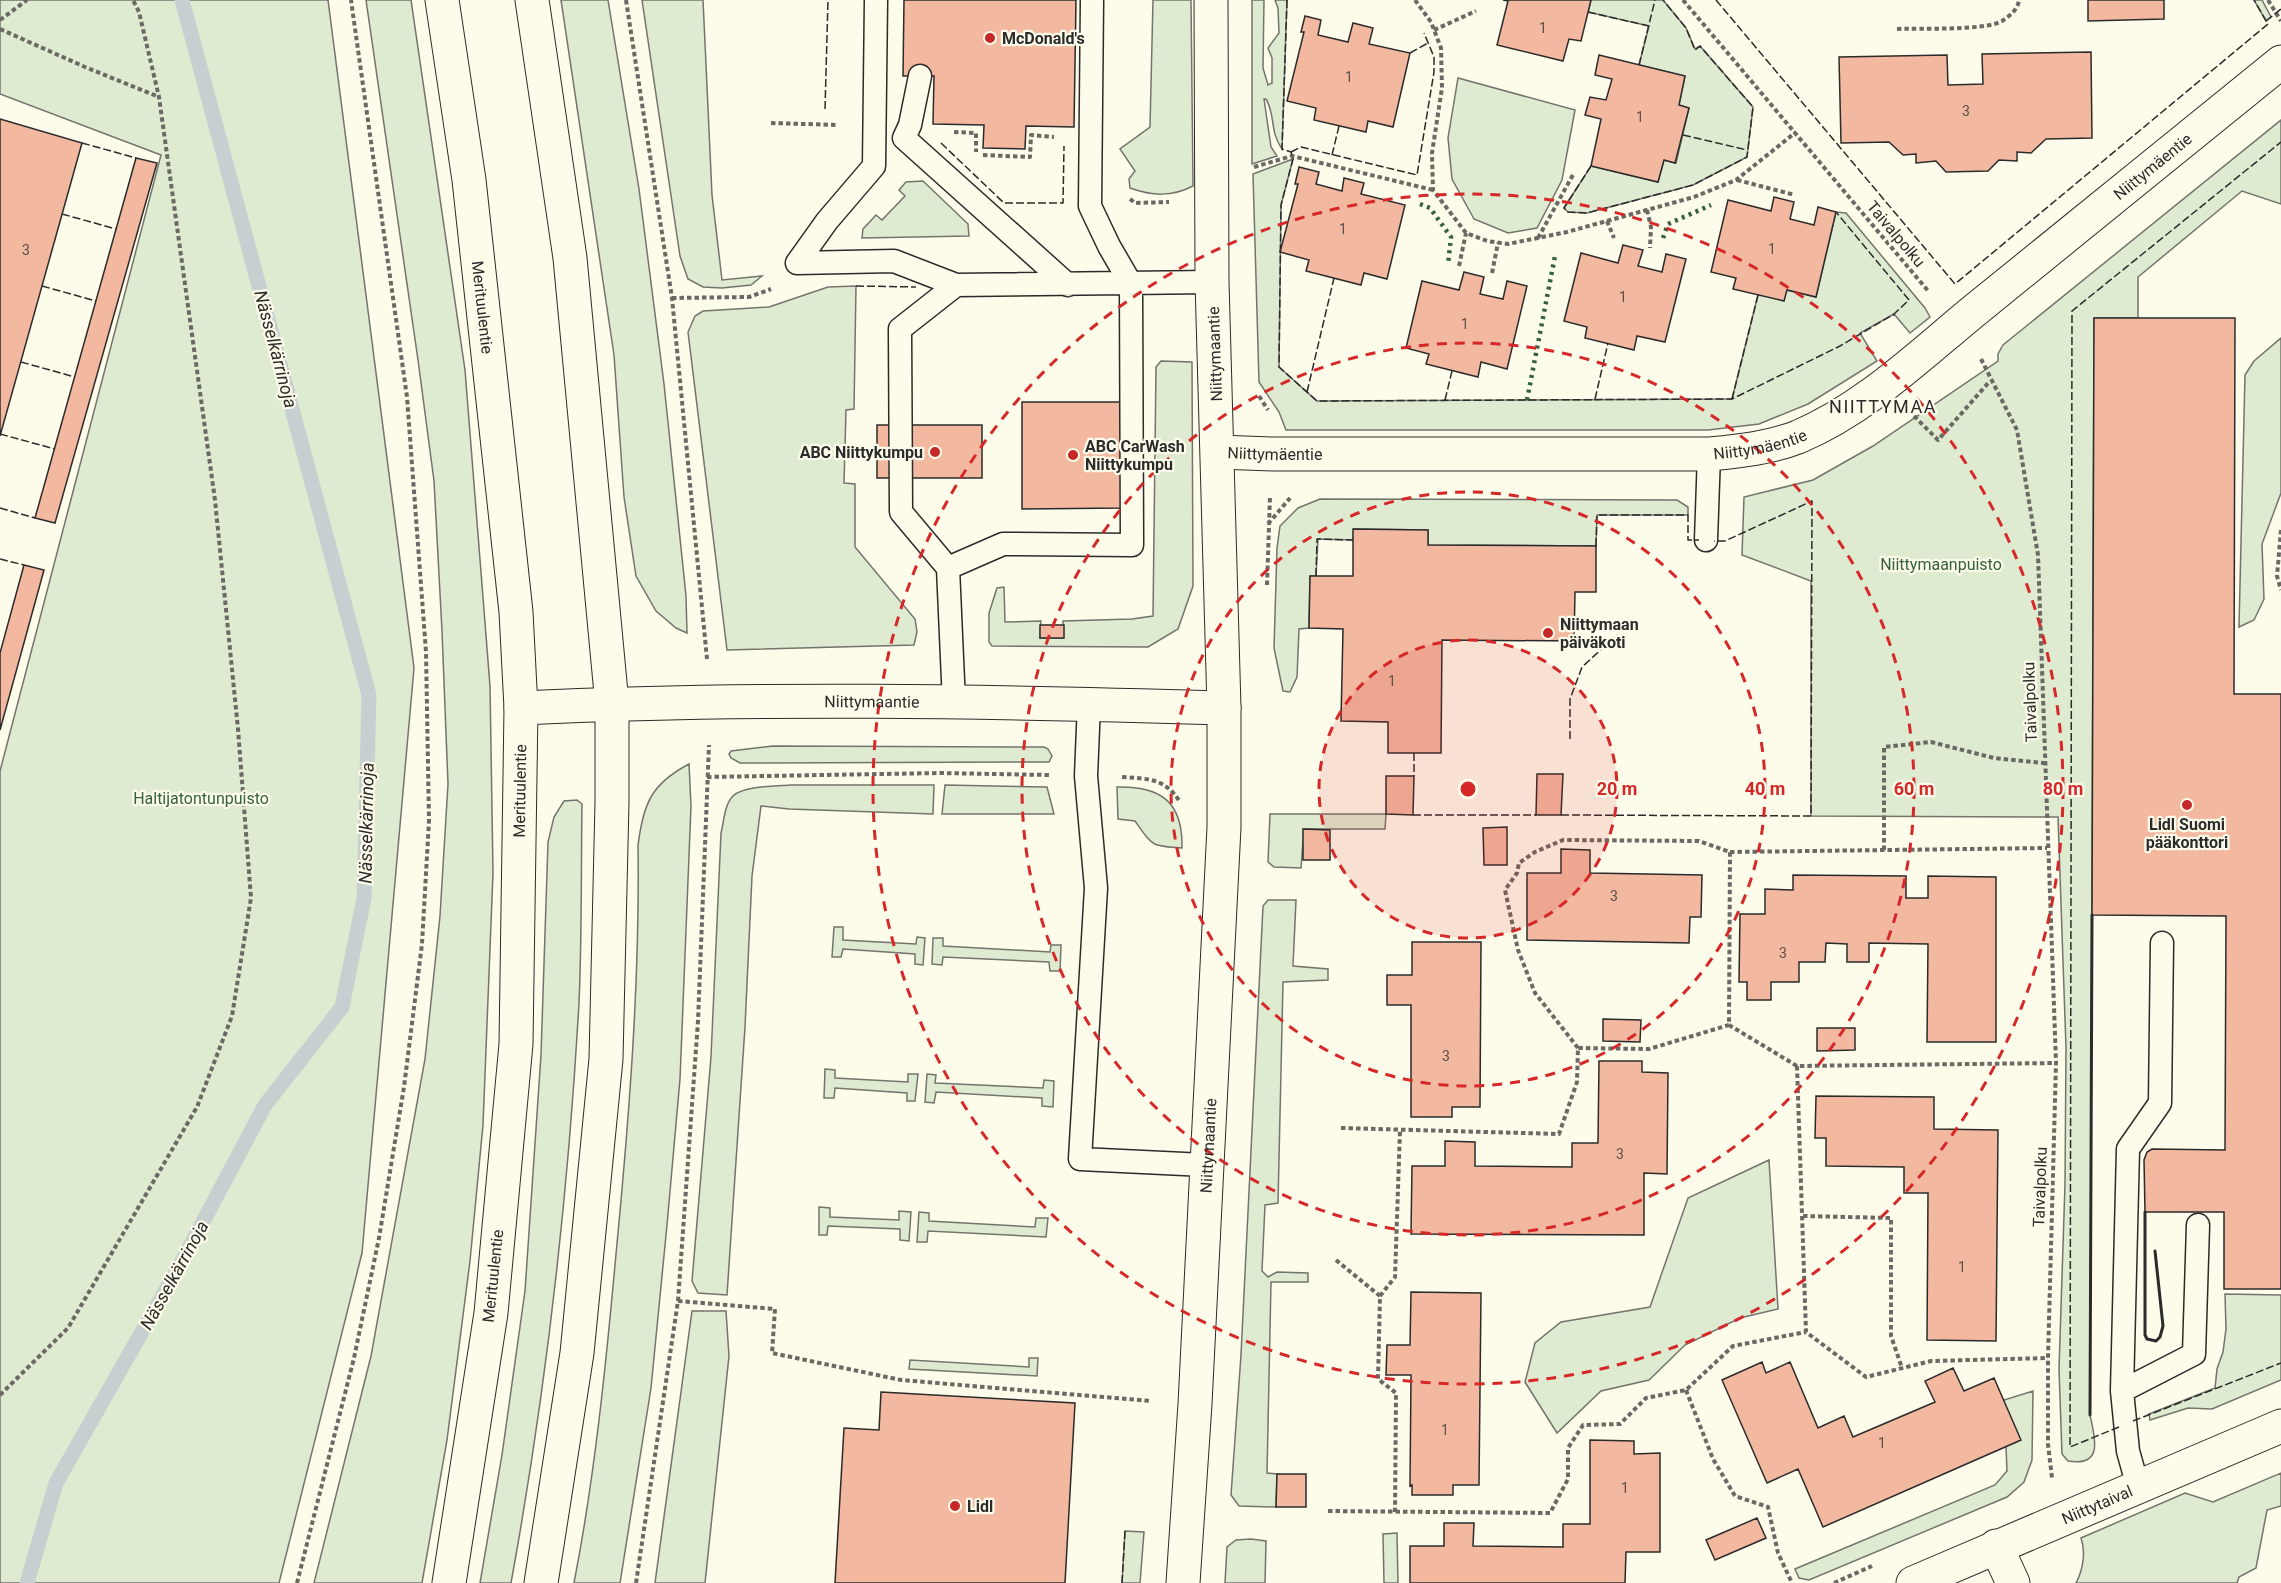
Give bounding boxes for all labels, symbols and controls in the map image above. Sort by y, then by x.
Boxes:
house number: 1 [1539,20,1547,36]
place label: McDonald's [1002,29,1085,48]
marker: McDonald's [983,31,997,45]
house number: 1 [1345,69,1353,85]
house number: 3 [1962,103,1970,119]
house number: 1 [1636,109,1644,125]
street label: Niittymäentie [2110,129,2195,204]
street label: Taivalpolku [1863,197,1929,271]
house number: 1 [1339,221,1347,237]
house number: 1 [1768,241,1776,257]
house number: 3 [22,242,30,258]
street label: Merituulentie [468,260,497,355]
water label: Nässelkärrinoja [250,288,302,410]
house number: 1 [1619,289,1627,305]
street label: Niittymaantie [1204,306,1226,402]
house number: 1 [1461,316,1469,332]
district label: NIITTYMAA [1829,396,1937,417]
street label: Niittymäentie [1712,425,1810,463]
place label: ABC CarWash Niittykumpu [1085,437,1185,474]
place label: ABC Niittykumpu [800,443,923,462]
street label: Niittymäentie [1227,443,1322,464]
marker: ABC Niittykumpu [928,445,942,459]
marker: ABC CarWash Niittykumpu [1066,448,1080,462]
park label: Niittymaanpuisto [1880,555,2002,574]
place label: Niittymaan päiväkoti [1560,615,1639,652]
marker: Niittymaan päiväkoti [1541,626,1555,640]
street label: Taivalpolku [2019,661,2041,743]
house number: 1 [1388,673,1396,689]
street label: Niittymaantie [824,692,920,711]
street label: Merituulentie [510,744,530,838]
water label: Nässelkärrinoja [354,762,378,884]
text: 20 m [1597,778,1637,799]
text: 40 m [1745,778,1785,799]
text: 60 m [1894,778,1934,799]
text: 80 m [2043,778,2083,799]
centre of rings [1458,779,1478,799]
park label: Haltijatontunpuisto [133,789,269,808]
marker: Lidl Suomi pääkonttori [2180,798,2194,812]
place label: Lidl Suomi pääkonttori [2146,815,2228,852]
house number: 3 [1610,888,1618,904]
house number: 3 [1779,945,1787,961]
house number: 3 [1442,1048,1450,1064]
street label: Niittymaantie [1196,1098,1220,1194]
house number: 3 [1616,1146,1624,1162]
street label: Taivalpolku [2029,1146,2051,1228]
water label: Nässelkärrinoja [135,1217,213,1333]
street label: Merituulentie [479,1229,507,1323]
house number: 1 [1958,1259,1966,1275]
house number: 1 [1441,1422,1449,1438]
house number: 1 [1878,1435,1886,1451]
house number: 1 [1621,1480,1629,1496]
street label: Niittytaival [2059,1481,2135,1528]
place label: Lidl [967,1497,993,1516]
marker: Lidl [948,1499,962,1513]

